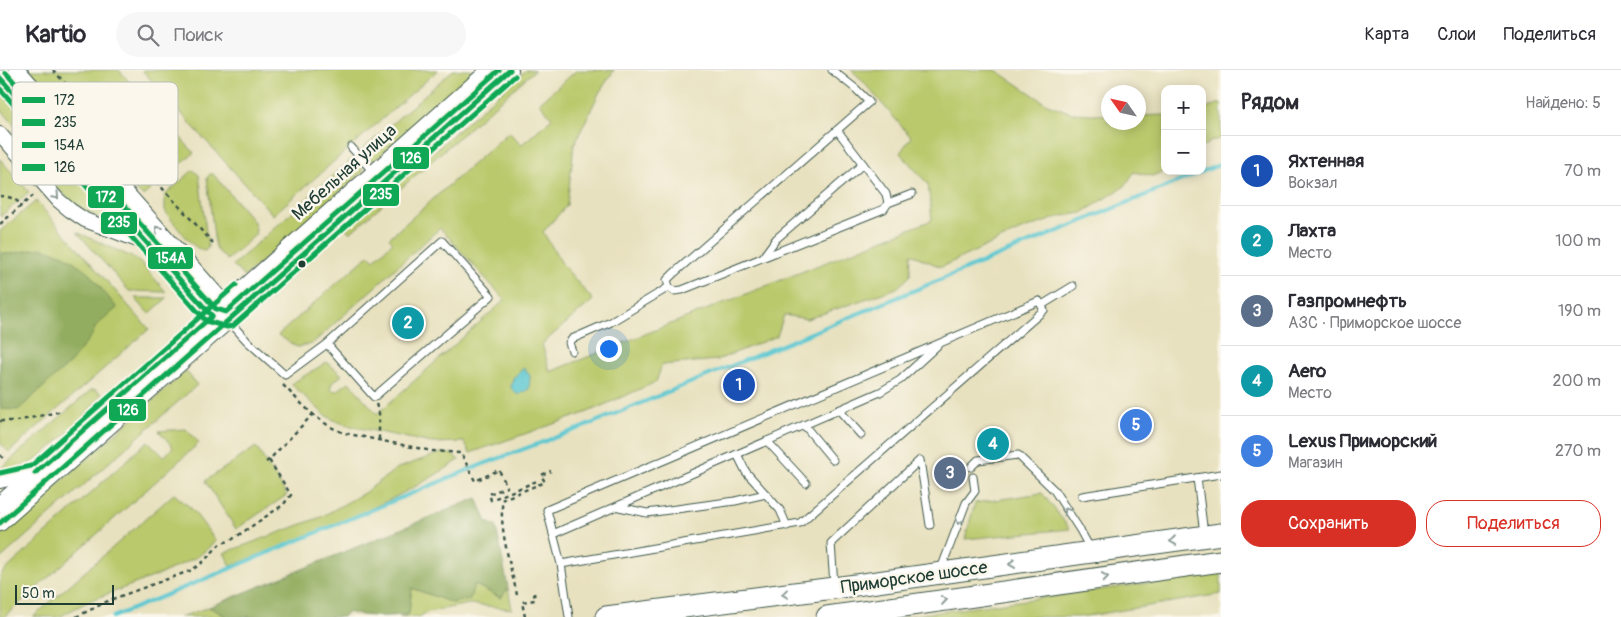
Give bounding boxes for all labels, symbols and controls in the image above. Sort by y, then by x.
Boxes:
search box [116,12,466,57]
text: Kartio [25,20,86,49]
icon: search [134,21,162,49]
text: Поиск [174,23,224,47]
text: Карта [1365,23,1409,46]
text: Слои [1437,23,1475,46]
text: Поделиться [1503,23,1596,46]
legend [12,82,178,185]
north arrow [1101,85,1146,130]
map controls [1161,85,1206,175]
button: + [1161,85,1206,130]
text: Рядом [1241,89,1299,116]
text: 172 [54,92,75,109]
text: Найдено: 5 [1525,93,1601,113]
text: 235 [54,114,77,131]
street label: Мебельная улица [287,119,402,226]
button: − [1161,130,1206,175]
text: 154А [54,137,84,154]
line badge: 126 [392,146,430,170]
text: Яхтенная [1288,149,1364,173]
text: 126 [400,150,422,167]
text: 126 [54,159,75,176]
text: 1 [1254,161,1260,181]
text: 70 m [1564,161,1601,181]
text: Вокзал [1288,173,1337,193]
line badge: 235 [362,183,400,207]
line badge: 172 [87,185,125,209]
text: 235 [370,186,393,203]
text: 172 [96,189,117,206]
one-way arrow [50,191,59,200]
line badge: 235 [100,211,138,235]
text: 235 [108,214,131,231]
text: Лахта [1288,219,1336,243]
one-way arrow [155,225,164,234]
text: 2 [1253,231,1261,251]
text: 100 m [1555,231,1601,251]
text: Место [1288,243,1332,263]
line badge: 154А [147,246,194,270]
text: 154А [156,250,186,267]
unlabelled marker [297,259,307,269]
text: Газпромнефть [1288,289,1407,313]
text: 3 [1253,301,1261,321]
text: 190 m [1558,301,1601,321]
pin: 2 [392,304,424,342]
text: АЗС · Приморское шоссе [1288,313,1461,333]
your location [596,336,622,362]
text: Aero [1288,359,1326,383]
pin: 1 [723,366,755,404]
text: 4 [1252,371,1262,391]
text: 200 m [1553,371,1601,391]
text: Место [1288,383,1332,403]
line badge: 126 [108,398,147,422]
text: 126 [117,402,139,419]
pin: 5 [1120,406,1152,444]
pin: 4 [977,425,1009,463]
text: Lexus Приморский [1288,429,1437,453]
text: 5 [1253,441,1261,461]
text: 270 m [1555,441,1601,461]
text: Магазин [1288,453,1343,473]
pin: 3 [934,454,966,492]
button: Сохранить [1241,500,1416,547]
button: Поделиться [1426,500,1601,547]
one-way arrow [1064,507,1073,516]
one-way arrow [955,517,965,525]
one-way arrow [1168,535,1176,546]
street label: Приморское шоссе [839,556,989,599]
one-way arrow [1007,558,1016,568]
one-way arrow [1102,572,1110,583]
scale bar [15,582,114,605]
text: 50 m [22,585,55,602]
one-way arrow [781,588,789,599]
one-way arrow [941,595,949,606]

